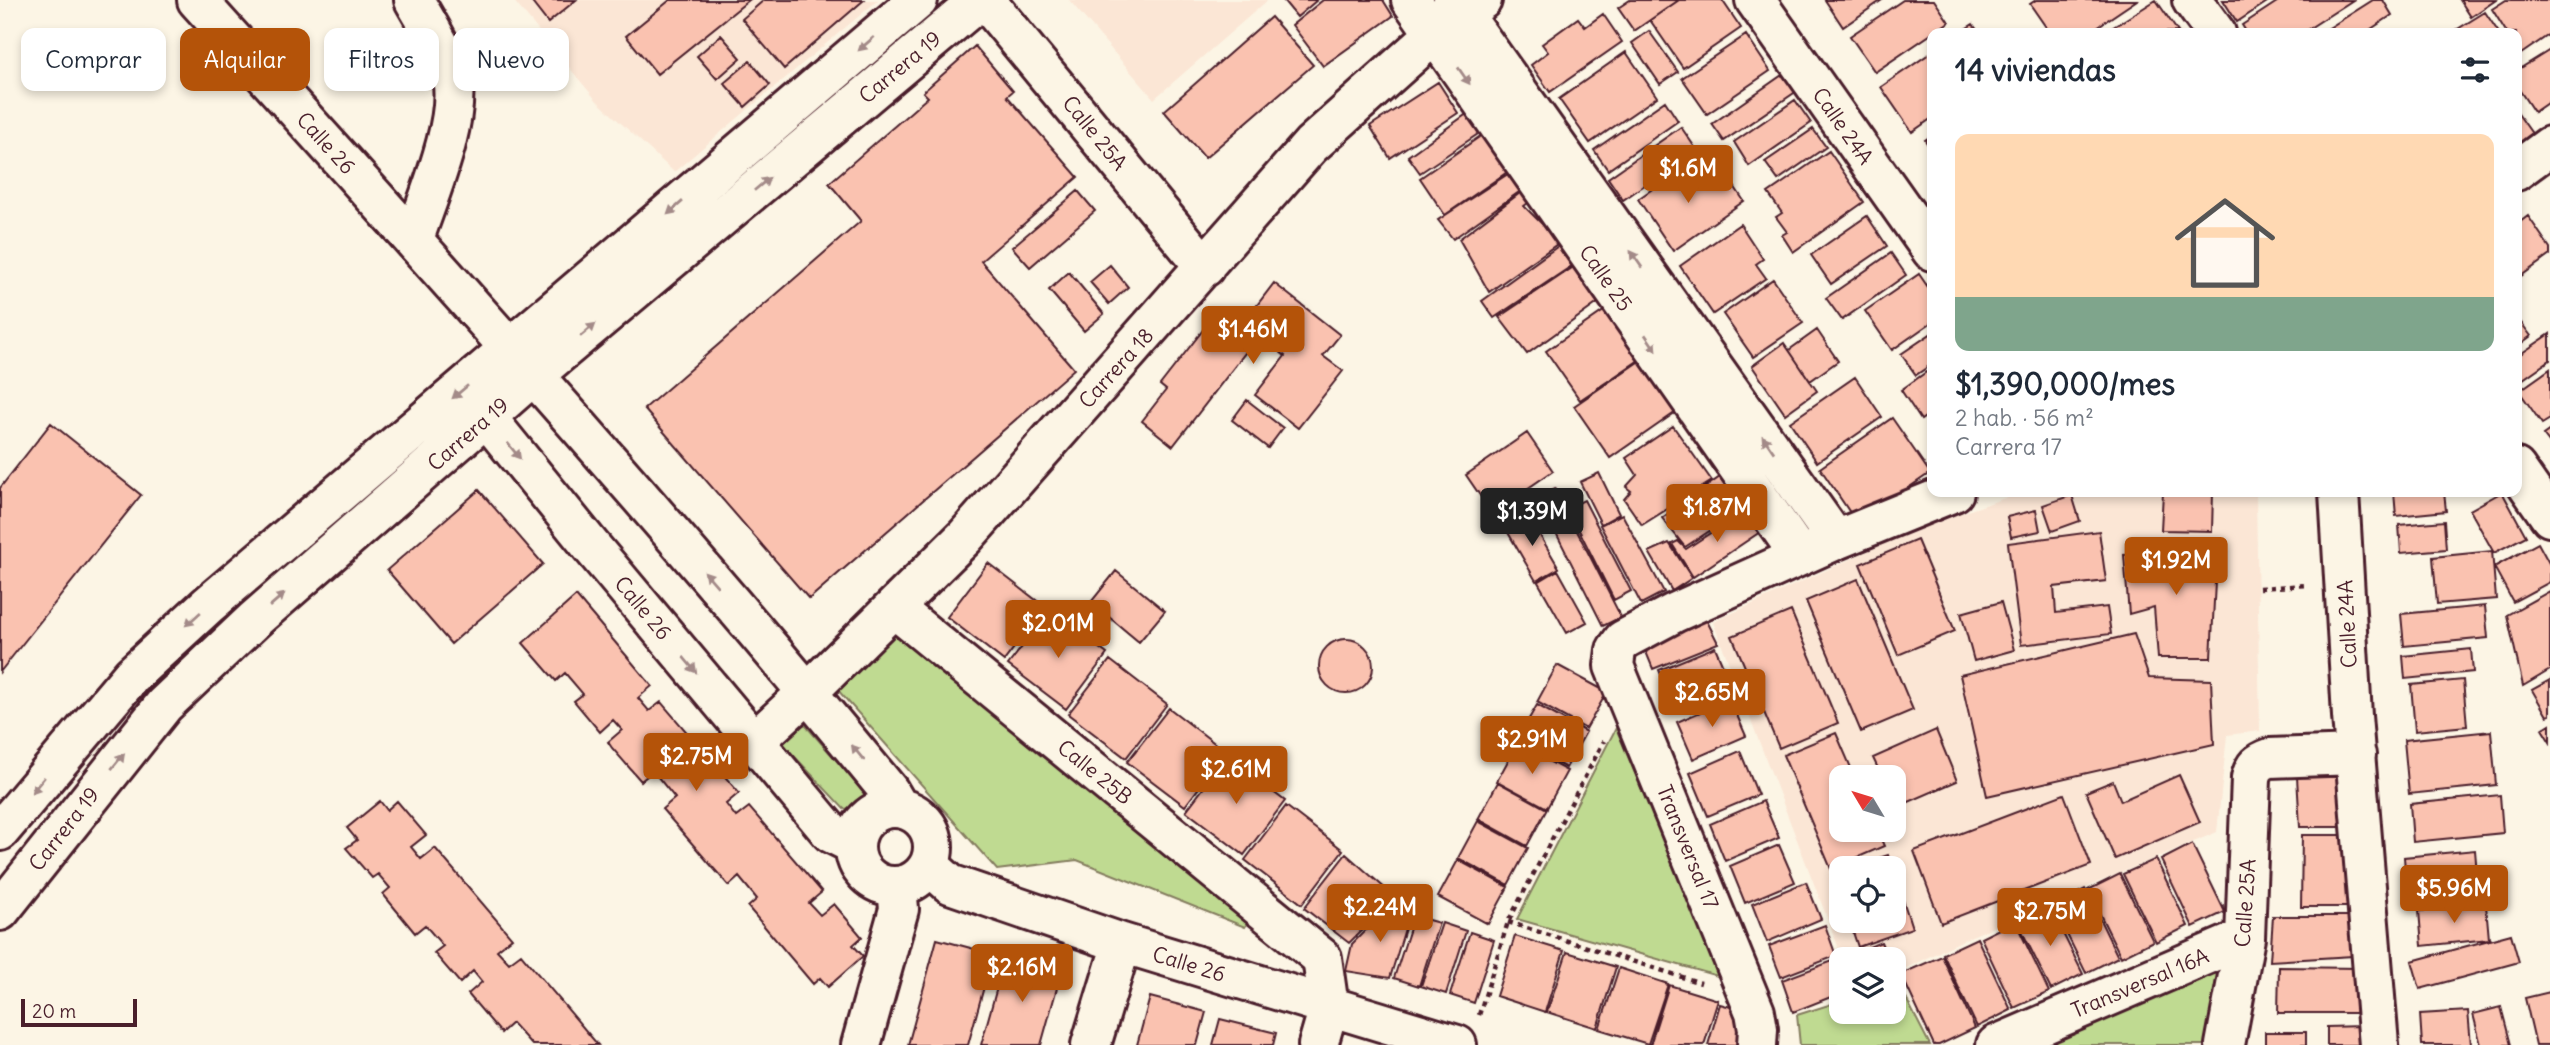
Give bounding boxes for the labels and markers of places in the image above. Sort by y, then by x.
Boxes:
pin: $1.6M [1639,146,1737,205]
pin: $1.46M [1196,306,1310,366]
pin: $1.87M [1660,484,1774,544]
pin: $1.39M [1475,489,1589,548]
pin: $1.92M [2119,538,2233,597]
pin: $2.01M [1001,600,1115,660]
pin: $2.65M [1655,670,1769,729]
pin: $2.91M [1475,716,1589,776]
pin: $2.75M [639,734,753,793]
pin: $2.61M [1179,746,1293,806]
pin: $5.96M [2397,866,2511,925]
pin: $2.24M [1323,884,1437,944]
pin: $2.75M [1993,888,2107,948]
pin: $2.16M [965,944,1079,1004]

